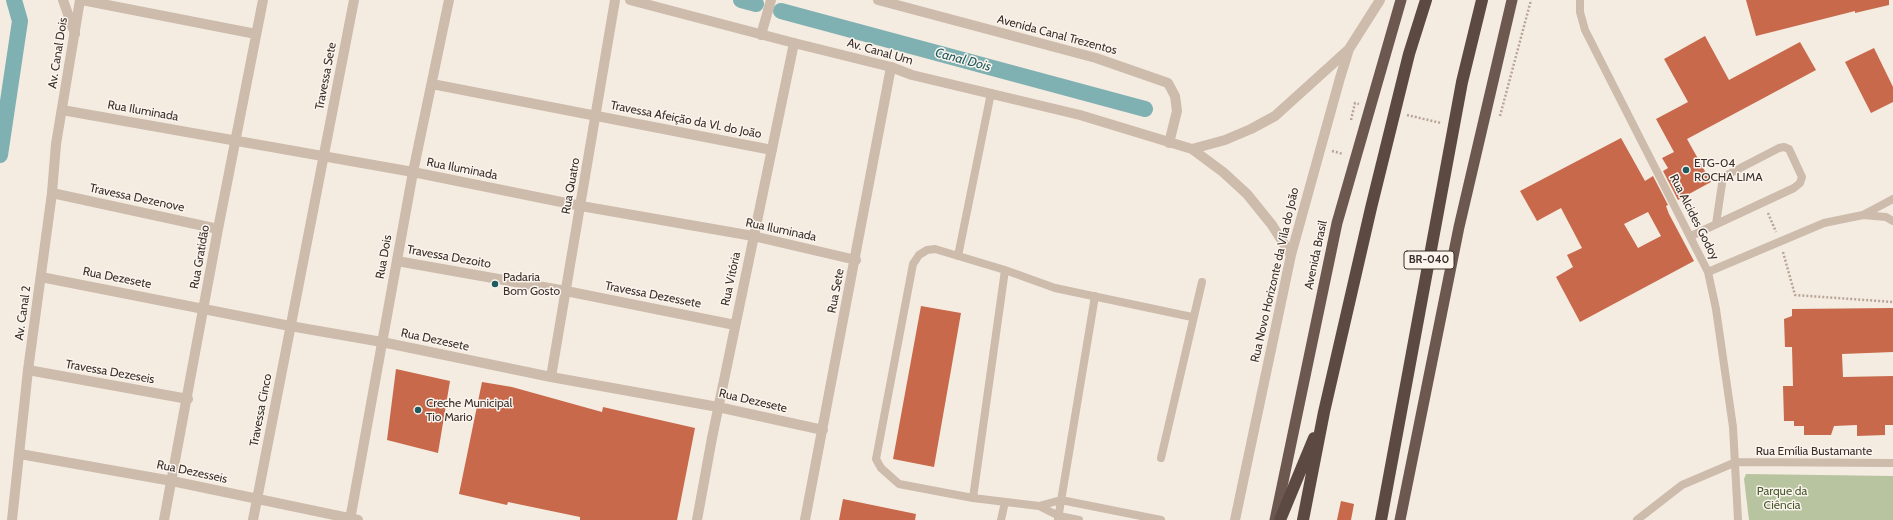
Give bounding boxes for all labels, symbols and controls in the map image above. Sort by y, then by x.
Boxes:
street label: Avenida Canal Trezentos [996,12,1118,58]
street label: Av. Canal Dois [45,16,71,90]
street label: Av. Canal Um [845,36,915,68]
street label: Travessa Sete [312,41,340,111]
water label: Canal Dois [933,45,993,75]
street label: Rua Iluminada [106,98,180,124]
street label: Travessa Afeição da Vl. do João [609,98,763,142]
street label: Rua Iluminada [425,155,499,183]
place label: ETG-04 ROCHA LIMA [1694,156,1763,184]
street label: Rua Quatro [559,157,583,215]
marker: ETG-04 ROCHA LIMA [1681,165,1691,175]
street label: Rua Alcides Godoy [1666,172,1722,262]
street label: Travessa Dezenove [88,181,186,215]
street label: Rua Novo Horizonte da Vila do João [1248,186,1302,364]
street label: Rua Iluminada [744,215,818,245]
street label: Avenida Brasil [1302,219,1330,291]
street label: Rua Gratidão [187,224,213,290]
street label: Rua Dois [373,234,395,280]
street label: Travessa Dezoito [406,243,492,271]
street label: Rua Vitória [718,251,744,307]
road number: BR-040 [1404,251,1454,269]
street label: Rua Dezesete [81,264,153,292]
street label: Rua Sete [825,267,847,315]
place label: Padaria Bom Gosto [503,270,560,298]
marker: Padaria Bom Gosto [490,279,500,289]
street label: Travessa Dezessete [604,279,702,311]
street label: Av. Canal 2 [12,285,34,341]
street label: Rua Dezesete [399,326,471,354]
street label: Travessa Dezeseis [64,357,156,387]
street label: Travessa Cinco [247,372,275,448]
street label: Rua Dezesete [717,386,789,416]
place label: Creche Municipal Tio Mario [426,396,512,424]
marker: Creche Municipal Tio Mario [413,405,423,415]
street label: Rua Emília Bustamante [1756,444,1872,458]
street label: Rua Dezesseis [155,457,229,487]
park label: Parque da Ciência [1757,484,1807,512]

